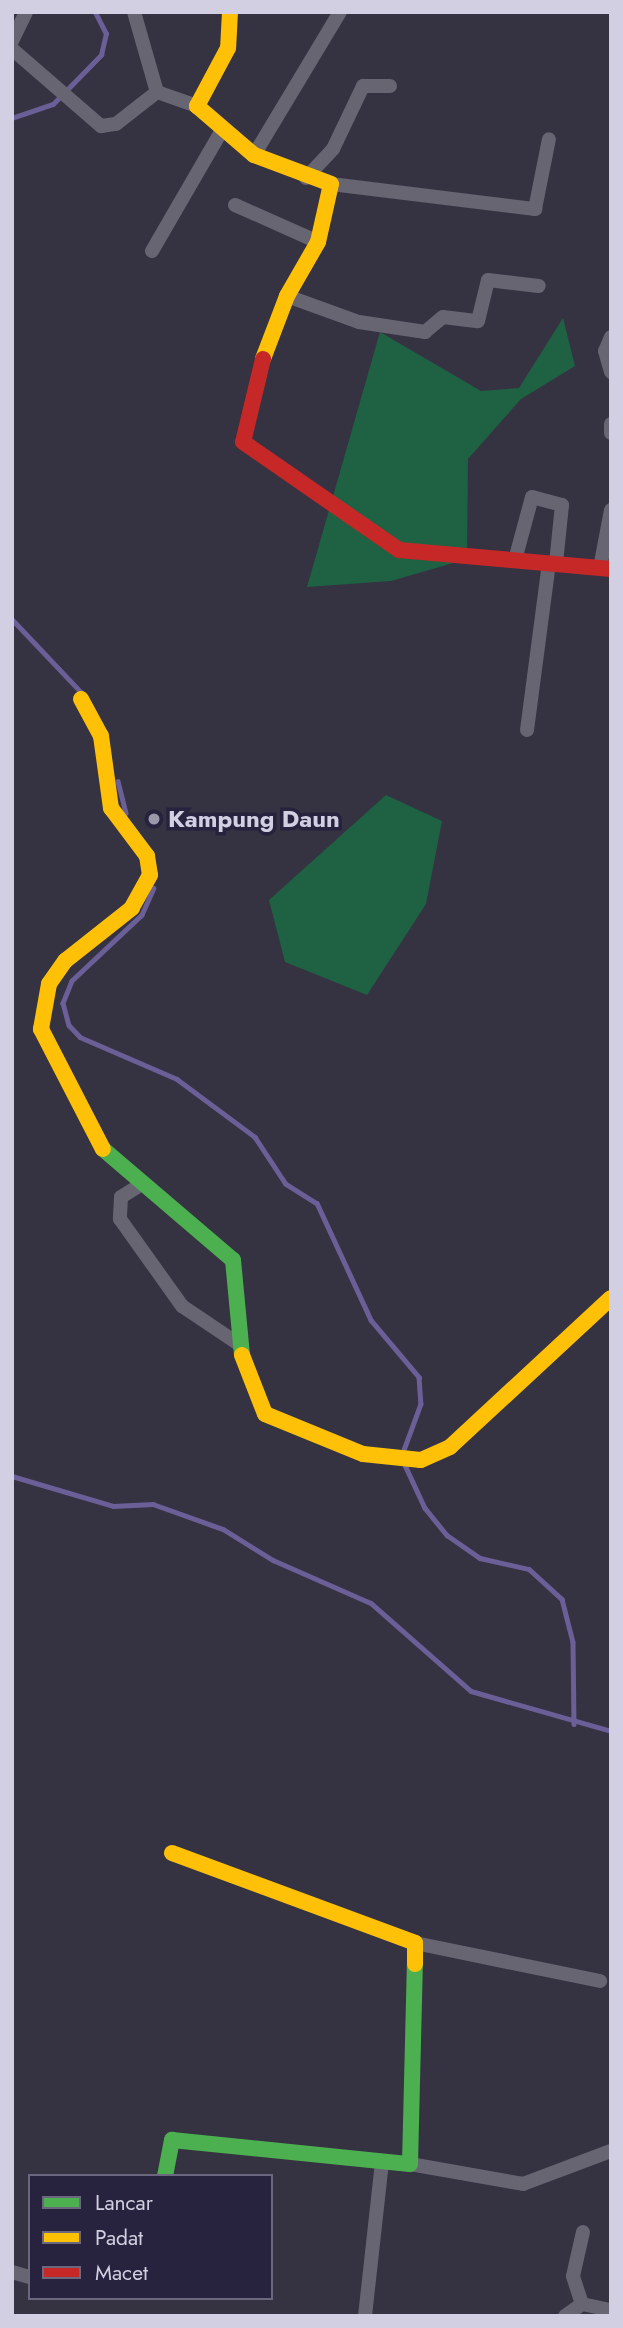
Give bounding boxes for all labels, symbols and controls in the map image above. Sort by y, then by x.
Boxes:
place label: Kampung Daun [168,805,340,833]
marker: Kampung Daun [146,811,162,827]
legend [28,2174,273,2300]
text: Lancar [95,2188,153,2218]
text: Padat [95,2223,143,2253]
text: Macet [95,2258,148,2288]

